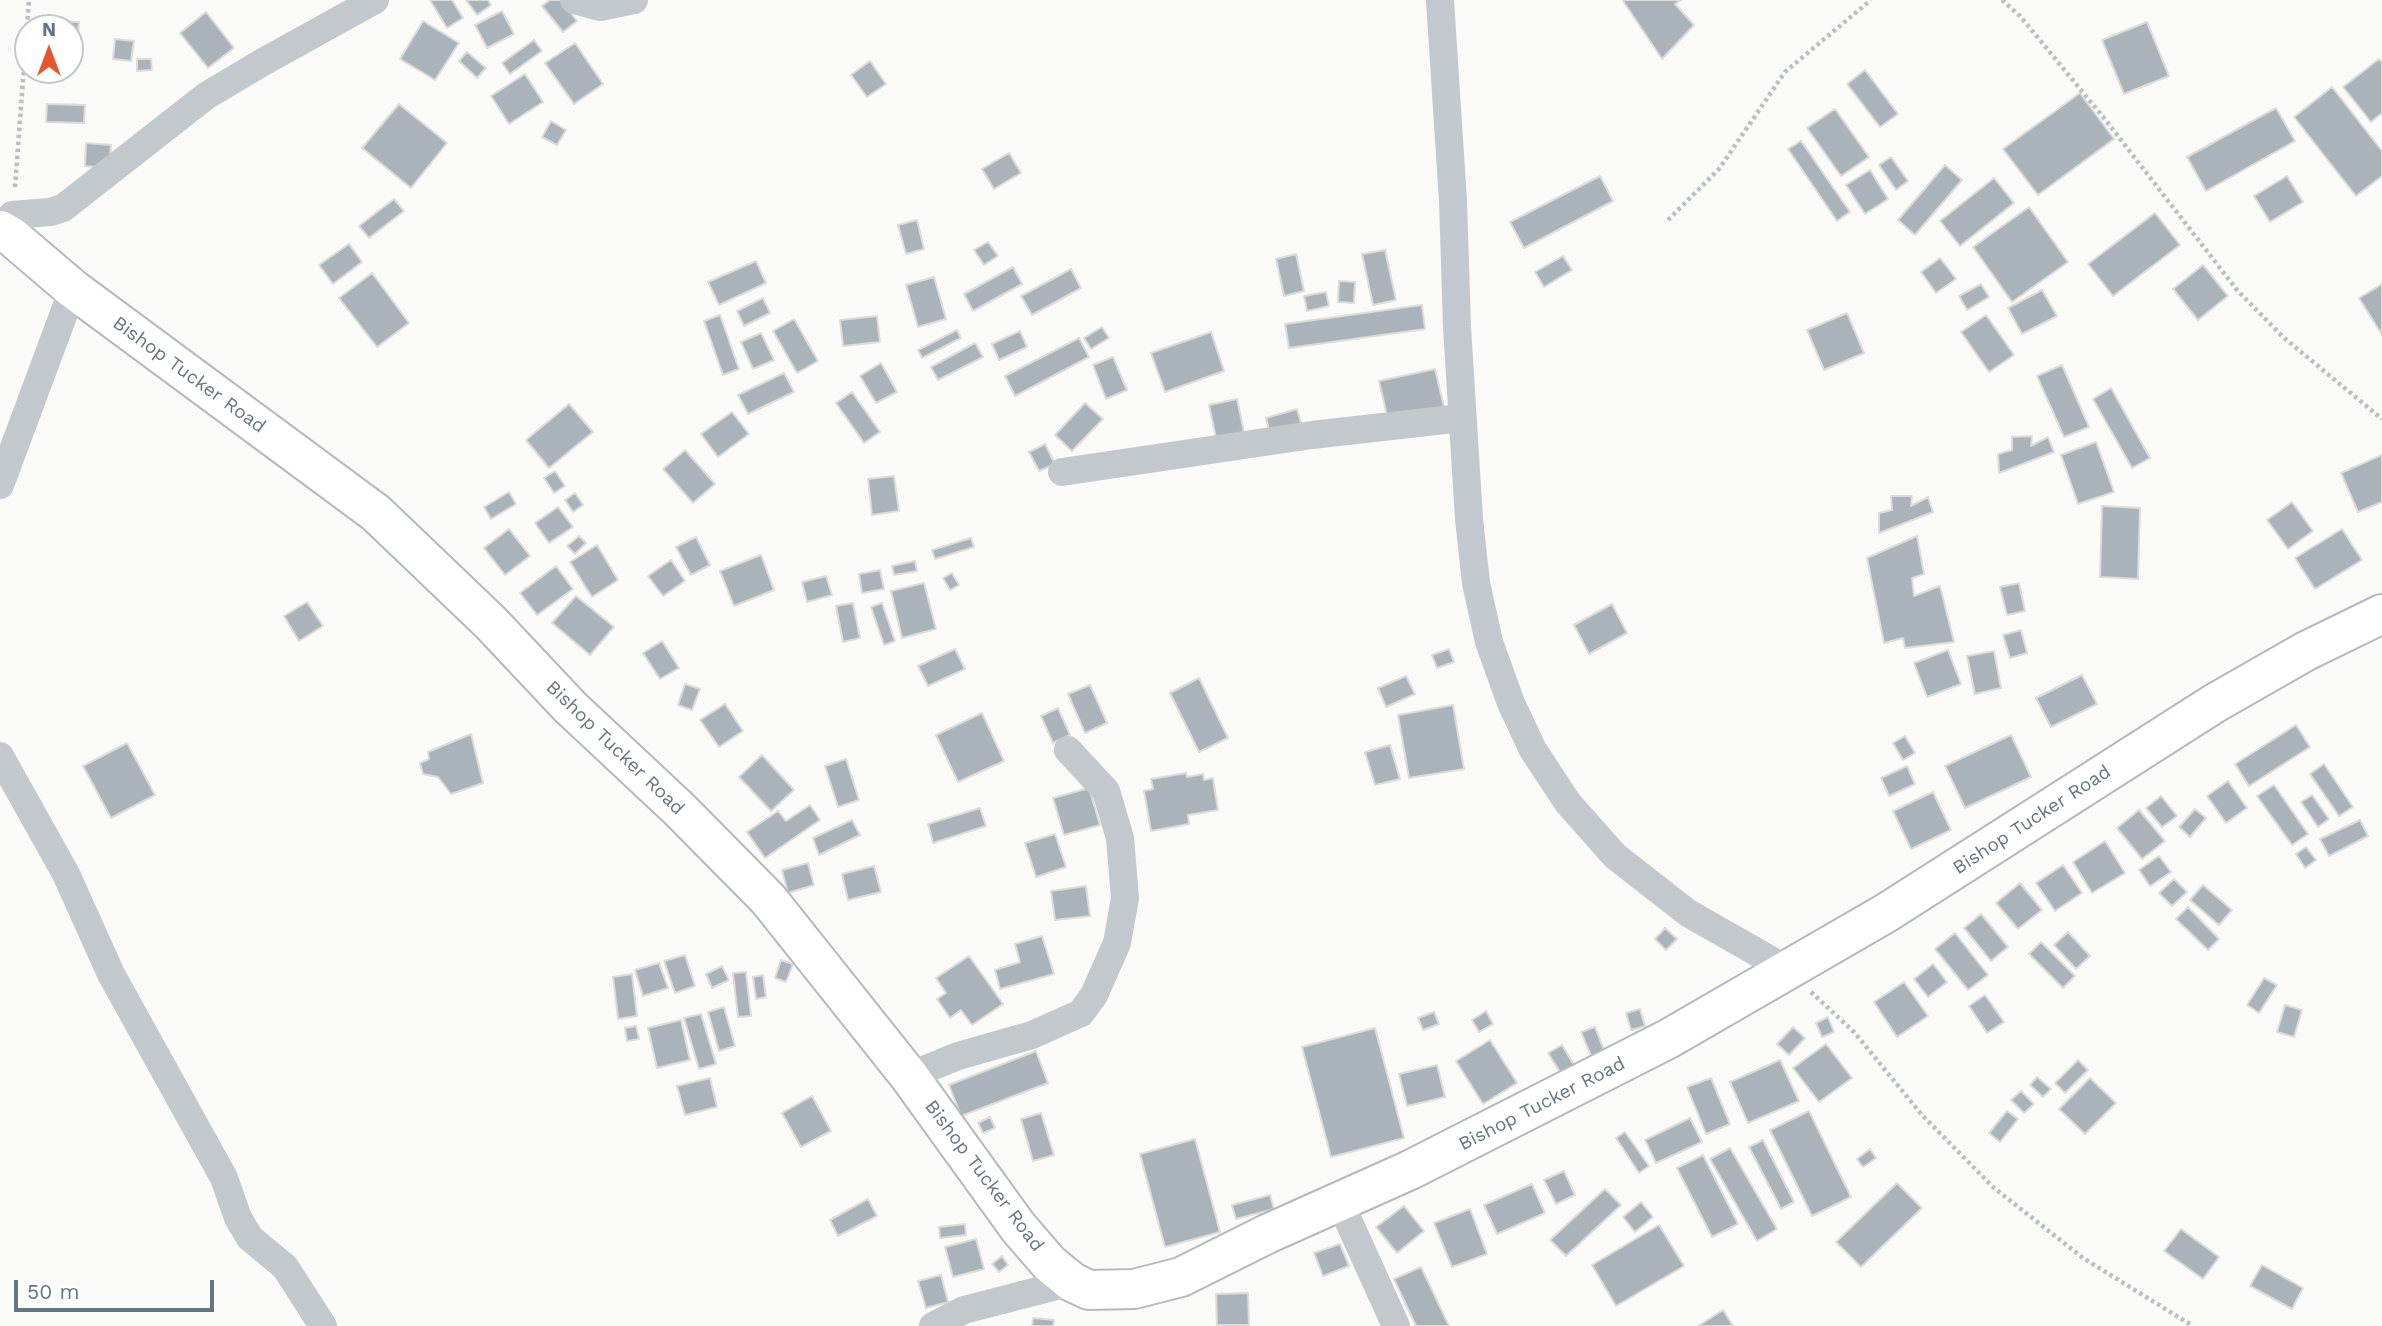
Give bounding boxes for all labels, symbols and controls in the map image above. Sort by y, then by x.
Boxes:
north arrow [14,14,84,84]
text: N [42,18,56,41]
street label: Bishop Tucker Road [108,312,270,438]
street label: Bishop Tucker Road [541,676,689,820]
street label: Bishop Tucker Road [1949,760,2115,880]
street label: Bishop Tucker Road [1455,1052,1629,1156]
street label: Bishop Tucker Road [920,1096,1048,1256]
scale bar [18,1266,217,1310]
text: 50 m [27,1279,79,1304]

